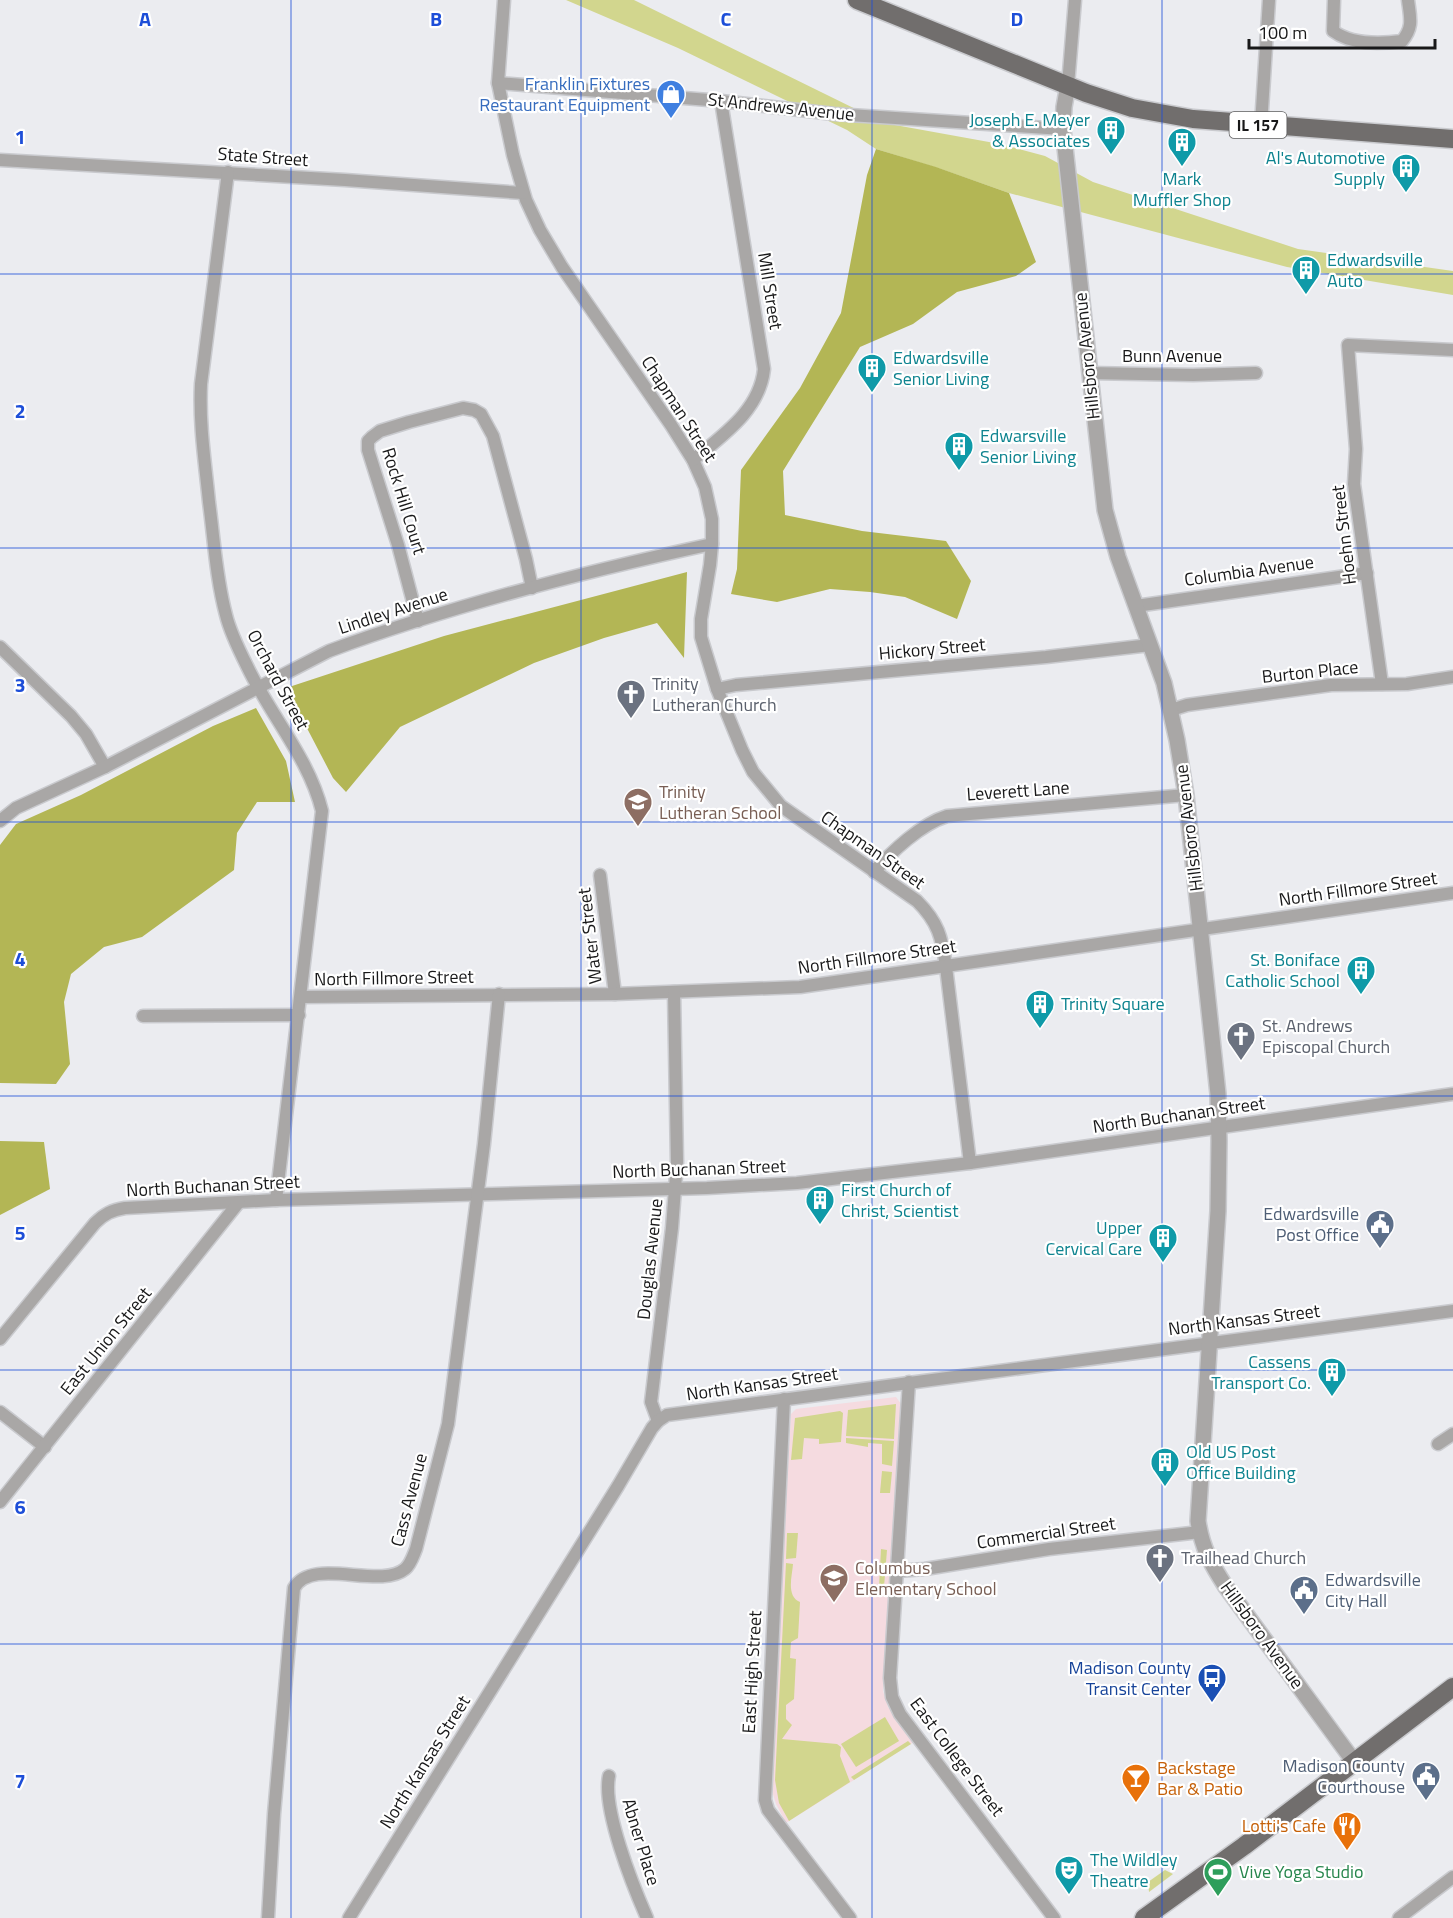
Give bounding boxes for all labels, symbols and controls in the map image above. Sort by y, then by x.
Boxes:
text: A [139,3,151,34]
text: B [430,3,442,34]
text: C [721,3,732,34]
text: D [1011,3,1023,34]
scale bar [1249,12,1435,50]
text: 100 m [1258,19,1307,46]
place label: Franklin Fixtures Restaurant Equipment [479,70,651,118]
shop icon: Franklin Fixtures Restaurant Equipment [655,78,687,120]
street label: St Andrews Avenue [706,85,856,128]
place label: Joseph E. Meyer & Associates [969,106,1090,154]
road number: IL 157 [1230,112,1286,138]
building icon: Joseph E. Meyer & Associates [1095,114,1127,156]
text: 1 [14,121,26,152]
building icon: Mark Muffler Shop [1166,126,1198,168]
street label: State Street [217,140,310,173]
place label: Al's Automotive Supply [1266,144,1385,192]
building icon: Al's Automotive Supply [1390,152,1422,194]
place label: Mark Muffler Shop [1133,165,1231,213]
place label: Edwardsville Auto [1327,246,1423,294]
street label: Mill Street [751,250,790,332]
building icon: Edwardsville Auto [1290,254,1322,296]
street label: Hillsboro Avenue [1066,291,1107,421]
street label: Bunn Avenue [1122,342,1222,369]
place label: Edwardsville Senior Living [893,344,989,392]
street label: Chapman Street [635,350,724,468]
building icon: Edwardsville Senior Living [856,352,888,394]
text: 2 [14,395,26,426]
place label: Edwarsville Senior Living [980,422,1076,470]
building icon: Edwarsville Senior Living [943,430,975,472]
street label: Rock Hill Court [375,444,434,558]
street label: Hoehn Street [1324,483,1363,587]
street label: Columbia Avenue [1182,548,1315,593]
street label: Lindley Avenue [335,580,451,641]
street label: Orchard Street [241,625,317,735]
street label: Hickory Street [877,630,987,667]
street label: Burton Place [1260,653,1360,690]
text: 3 [14,669,26,700]
place label: Trinity Lutheran Church [652,670,777,718]
church icon: Trinity Lutheran Church [615,678,647,720]
street label: Hillsboro Avenue [1167,763,1210,893]
street label: Leverett Lane [966,773,1070,808]
place label: Trinity Lutheran School [659,778,781,826]
school or university icon: Trinity Lutheran School [622,786,654,828]
street label: Chapman Street [816,804,932,896]
street label: North Fillmore Street [1277,864,1439,913]
street label: Water Street [570,886,609,986]
street label: North Fillmore Street [796,932,958,981]
text: 4 [14,943,26,974]
place label: St. Boniface Catholic School [1225,946,1340,994]
building icon: St. Boniface Catholic School [1345,954,1377,996]
street label: North Fillmore Street [314,963,475,992]
building icon: Trinity Square [1024,988,1056,1030]
place label: Trinity Square [1061,990,1165,1017]
place label: St. Andrews Episcopal Church [1262,1012,1390,1060]
church icon: St. Andrews Episcopal Church [1225,1020,1257,1062]
street label: North Buchanan Street [1091,1089,1267,1140]
street label: North Buchanan Street [612,1152,787,1185]
street label: North Buchanan Street [126,1167,301,1204]
place label: First Church of Christ, Scientist [841,1176,959,1224]
building icon: First Church of Christ, Scientist [804,1184,836,1226]
street label: Douglas Avenue [630,1197,669,1321]
place label: Edwardsville Post Office [1263,1200,1359,1248]
public building icon: Edwardsville Post Office [1364,1208,1396,1250]
place label: Upper Cervical Care [1046,1214,1142,1262]
text: 5 [14,1217,26,1248]
building icon: Upper Cervical Care [1147,1222,1179,1264]
street label: East Union Street [53,1280,158,1401]
street label: North Kansas Street [1166,1297,1322,1342]
place label: Cassens Transport Co. [1211,1348,1311,1396]
building icon: Cassens Transport Co. [1316,1356,1348,1398]
street label: North Kansas Street [684,1359,840,1408]
place label: Old US Post Office Building [1186,1438,1296,1486]
building icon: Old US Post Office Building [1149,1446,1181,1488]
street label: Cass Avenue [383,1450,434,1550]
text: 6 [14,1491,26,1522]
street label: Commercial Street [975,1509,1118,1556]
church icon: Trailhead Church [1144,1542,1176,1584]
place label: Trailhead Church [1181,1544,1306,1571]
place label: Columbus Elementary School [855,1554,997,1602]
school or university icon: Columbus Elementary School [818,1562,850,1604]
place label: Edwardsville City Hall [1325,1566,1421,1614]
public building icon: Edwardsville City Hall [1288,1574,1320,1616]
street label: Hillsboro Avenue [1214,1575,1311,1694]
street label: East High Street [735,1609,768,1734]
place label: Madison County Transit Center [1069,1654,1191,1702]
bus stop icon: Madison County Transit Center [1196,1662,1228,1704]
street label: North Kansas Street [373,1689,477,1834]
street label: East College Street [904,1692,1012,1822]
place label: Madison County Courthouse [1283,1752,1405,1800]
place label: Backstage Bar & Patio [1157,1754,1243,1802]
public building icon: Madison County Courthouse [1410,1760,1442,1802]
bar icon: Backstage Bar & Patio [1120,1762,1152,1804]
text: 7 [14,1765,26,1796]
street label: Abner Place [615,1795,668,1889]
restaurant icon: Lotti's Cafe [1331,1810,1363,1852]
place label: Lotti's Cafe [1242,1812,1326,1839]
place label: The Wildley Theatre [1090,1846,1178,1894]
theatre icon: The Wildley Theatre [1053,1854,1085,1896]
sports icon: Vive Yoga Studio [1202,1856,1234,1898]
place label: Vive Yoga Studio [1239,1858,1364,1885]

